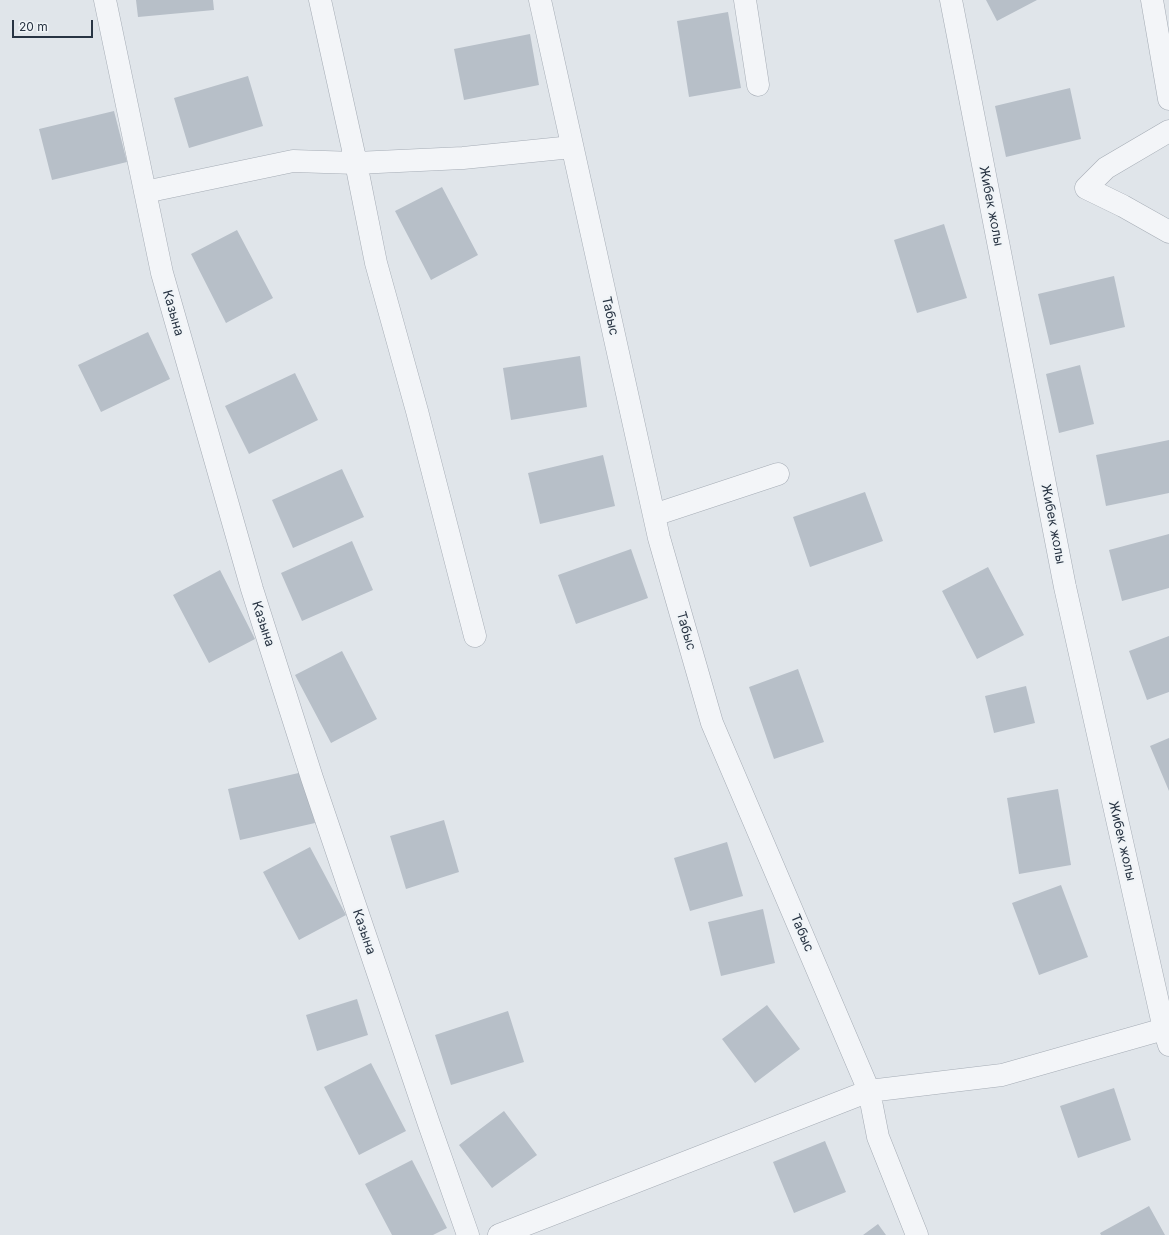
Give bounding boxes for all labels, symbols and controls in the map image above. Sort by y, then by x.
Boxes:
scale bar [14,12,95,38]
text: 20 m [19,19,48,34]
street label: Жибек жолы [976,165,1006,247]
street label: Казына [159,288,187,338]
street label: Табыс [598,295,622,337]
street label: Жибек жолы [1038,483,1068,565]
street label: Казына [248,599,278,649]
street label: Табыс [673,610,699,652]
street label: Жибек жолы [1105,800,1139,882]
street label: Казына [349,907,379,957]
street label: Табыс [787,912,817,954]

